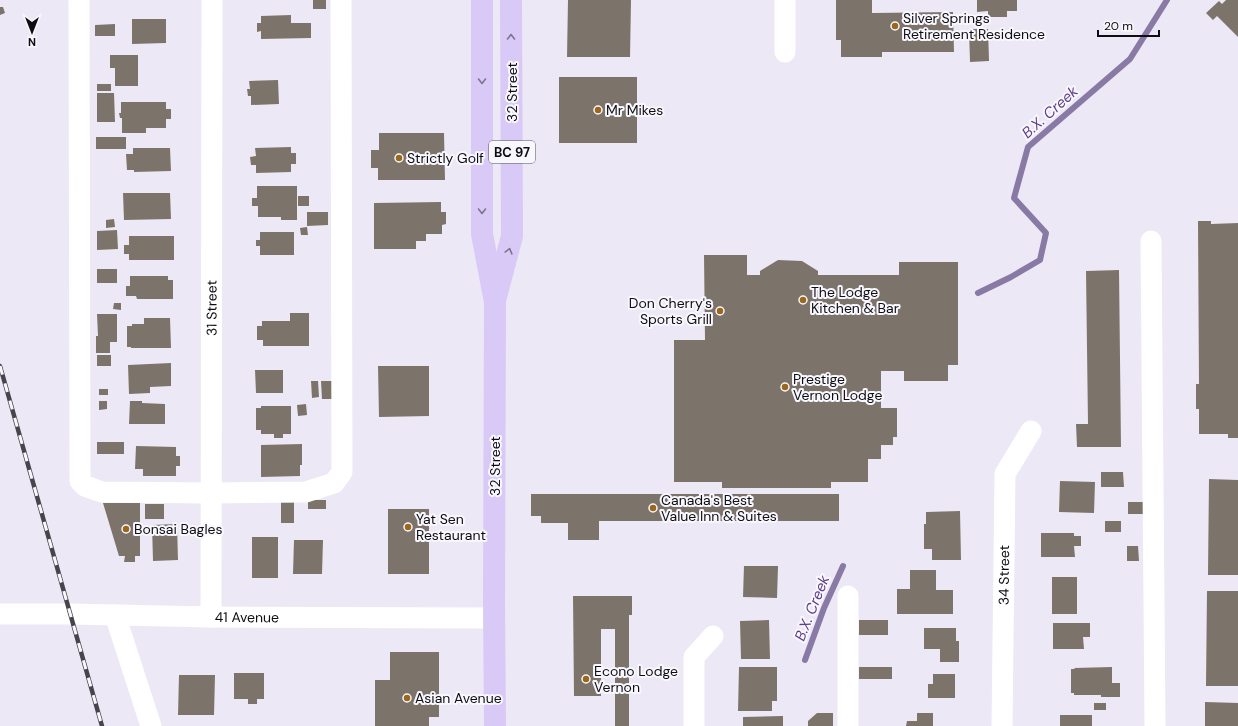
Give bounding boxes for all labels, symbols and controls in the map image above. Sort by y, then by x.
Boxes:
place label: Silver Springs Retirement Residence [903,9,1045,43]
north arrow [12,12,52,52]
scale bar [1098,12,1159,38]
text: 20 m [1104,18,1133,34]
marker: Silver Springs Retirement Residence [890,21,900,31]
one-way arrow [507,34,515,40]
text: N [28,35,36,49]
street label: 32 Street [503,62,521,122]
one-way arrow [478,78,486,84]
water label: B.X. Creek [1018,81,1083,143]
place label: Mr Mikes [606,101,663,119]
marker: Mr Mikes [593,105,603,115]
road number: BC 97 [489,141,535,163]
place label: Strictly Golf [407,149,484,167]
marker: Strictly Golf [394,153,404,163]
one-way arrow [478,208,486,214]
one-way arrow [504,248,512,254]
street label: 31 Street [202,280,221,336]
place label: The Lodge Kitchen & Bar [811,283,899,317]
place label: Don Cherry's Sports Grill [629,294,712,328]
marker: The Lodge Kitchen & Bar [798,295,808,305]
marker: Don Cherry's Sports Grill [715,306,725,316]
place label: Prestige Vernon Lodge [793,370,882,404]
marker: Prestige Vernon Lodge [780,382,790,392]
street label: 32 Street [486,436,504,496]
place label: Canada's Best Value Inn & Suites [661,491,777,525]
marker: Canada's Best Value Inn & Suites [648,503,658,513]
place label: Yat Sen Restaurant [416,510,486,544]
place label: Bonsai Bagles [134,520,222,538]
marker: Yat Sen Restaurant [403,522,413,532]
marker: Bonsai Bagles [121,524,131,534]
street label: 34 Street [994,545,1013,605]
water label: B.X. Creek [790,572,834,644]
street label: 41 Avenue [215,608,279,626]
place label: Econo Lodge Vernon [594,662,678,696]
marker: Econo Lodge Vernon [581,674,591,684]
place label: Asian Avenue [415,689,502,707]
marker: Asian Avenue [402,693,412,703]

